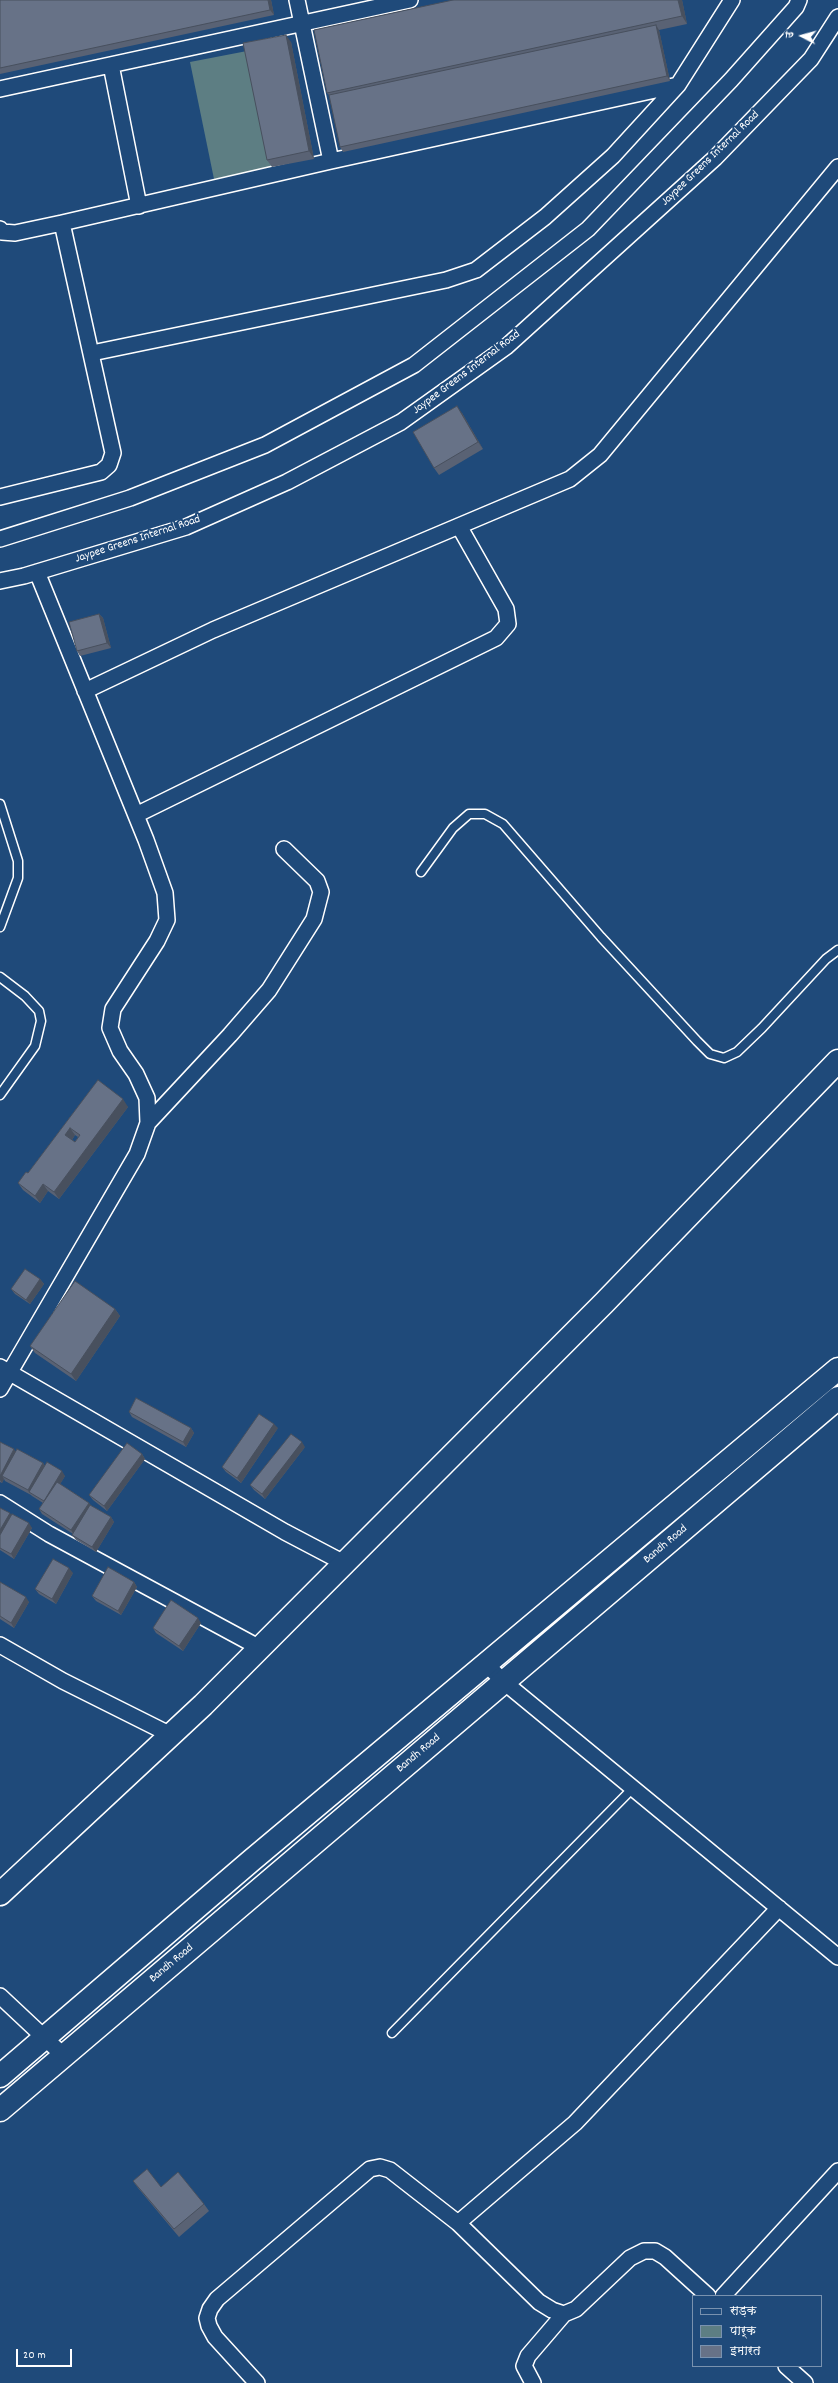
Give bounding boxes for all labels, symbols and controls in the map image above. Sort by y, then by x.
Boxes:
north arrow [782,16,822,56]
text: उ [782,31,798,39]
street label: Jaypee Greens Internal Road [659,108,763,210]
street label: Jaypee Greens Internal Road [410,328,524,418]
street label: Jaypee Greens Internal Road [74,513,202,567]
street label: Bandh Road [641,1522,691,1568]
street label: Bandh Road [394,1731,444,1777]
street label: Bandh Road [147,1941,197,1987]
legend [692,2295,822,2367]
text: सड़क [730,2303,757,2320]
text: पार्क [730,2323,756,2340]
scale bar [18,2341,74,2367]
text: इमारत [730,2343,760,2360]
text: 20 m [23,2347,46,2364]

